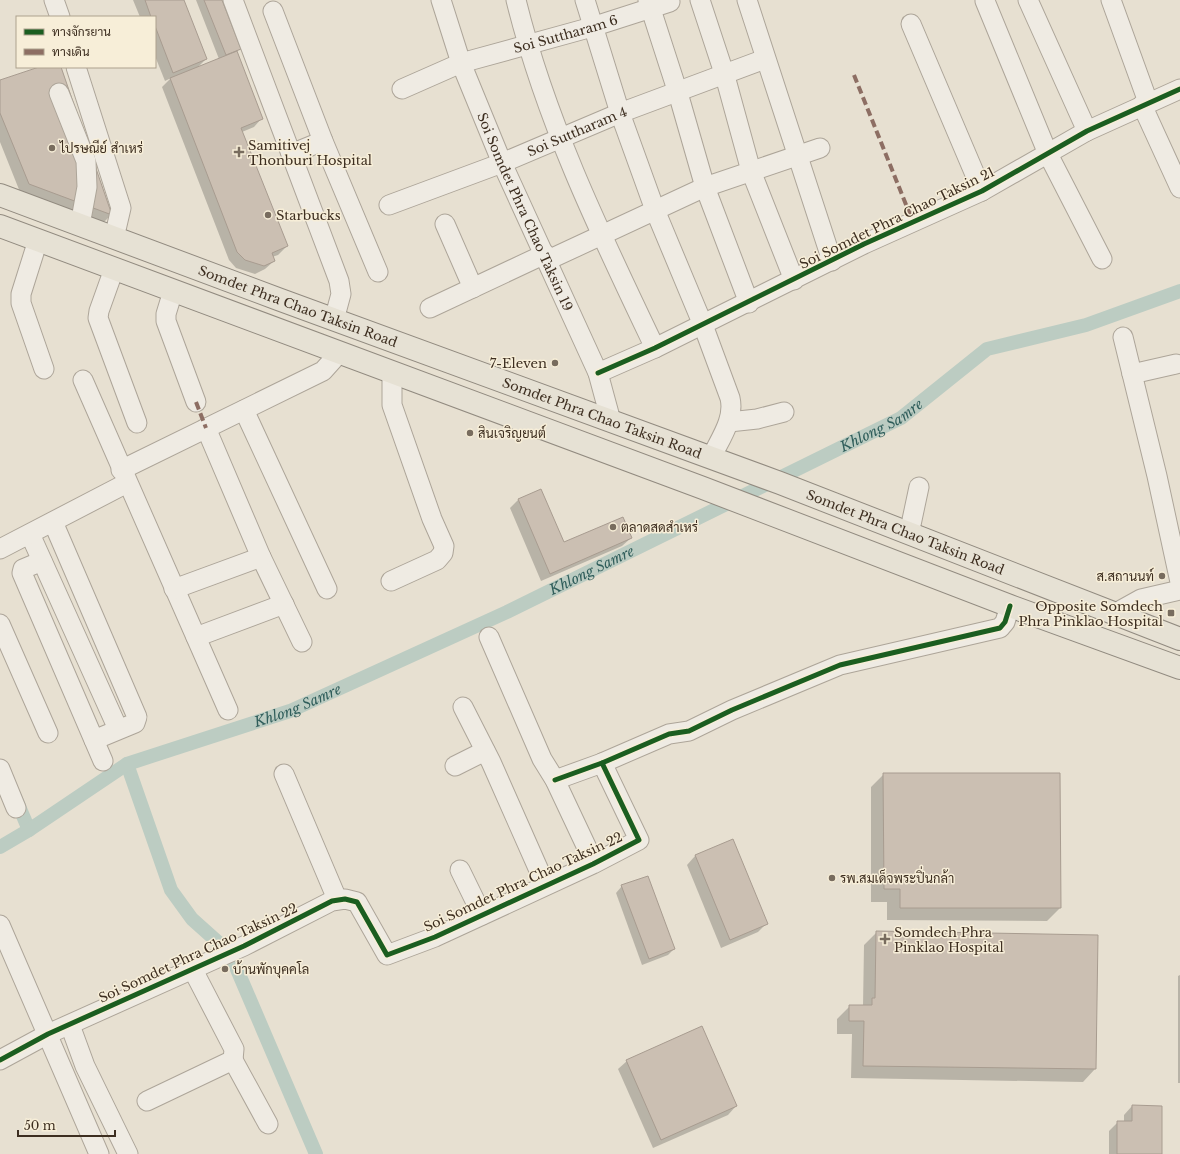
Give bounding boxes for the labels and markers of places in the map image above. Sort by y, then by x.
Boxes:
place label: Samitivej Thonburi Hospital [248,137,372,169]
place label: ไปรษณีย์ สำเหร่ [59,139,143,157]
marker: ไปรษณีย์ สำเหร่ [47,143,57,153]
marker: Samitivej Thonburi Hospital [233,146,245,158]
place label: Starbucks [276,207,341,224]
marker: Starbucks [263,210,273,220]
place label: 7-Eleven [490,355,547,372]
marker: 7-Eleven [550,358,560,368]
place label: สินเจริญยนต์ [478,424,546,442]
marker: สินเจริญยนต์ [465,428,475,438]
place label: ตลาดสดสำเหร่ [621,519,698,536]
marker: ตลาดสดสำเหร่ [608,522,618,532]
place label: ส.สถานนท์ [1097,567,1154,585]
marker: ส.สถานนท์ [1157,571,1167,581]
place label: Opposite Somdech Phra Pinklao Hospital [1018,598,1163,630]
marker: Opposite Somdech Phra Pinklao Hospital [1166,608,1176,618]
place label: รพ.สมเด็จพระปิ่นกล้า [840,866,954,887]
marker: รพ.สมเด็จพระปิ่นกล้า [827,873,837,883]
place label: Somdech Phra Pinklao Hospital [894,924,1004,956]
marker: Somdech Phra Pinklao Hospital [879,933,891,945]
place label: บ้านพักบุคคโล [233,960,309,979]
marker: บ้านพักบุคคโล [220,964,230,974]

